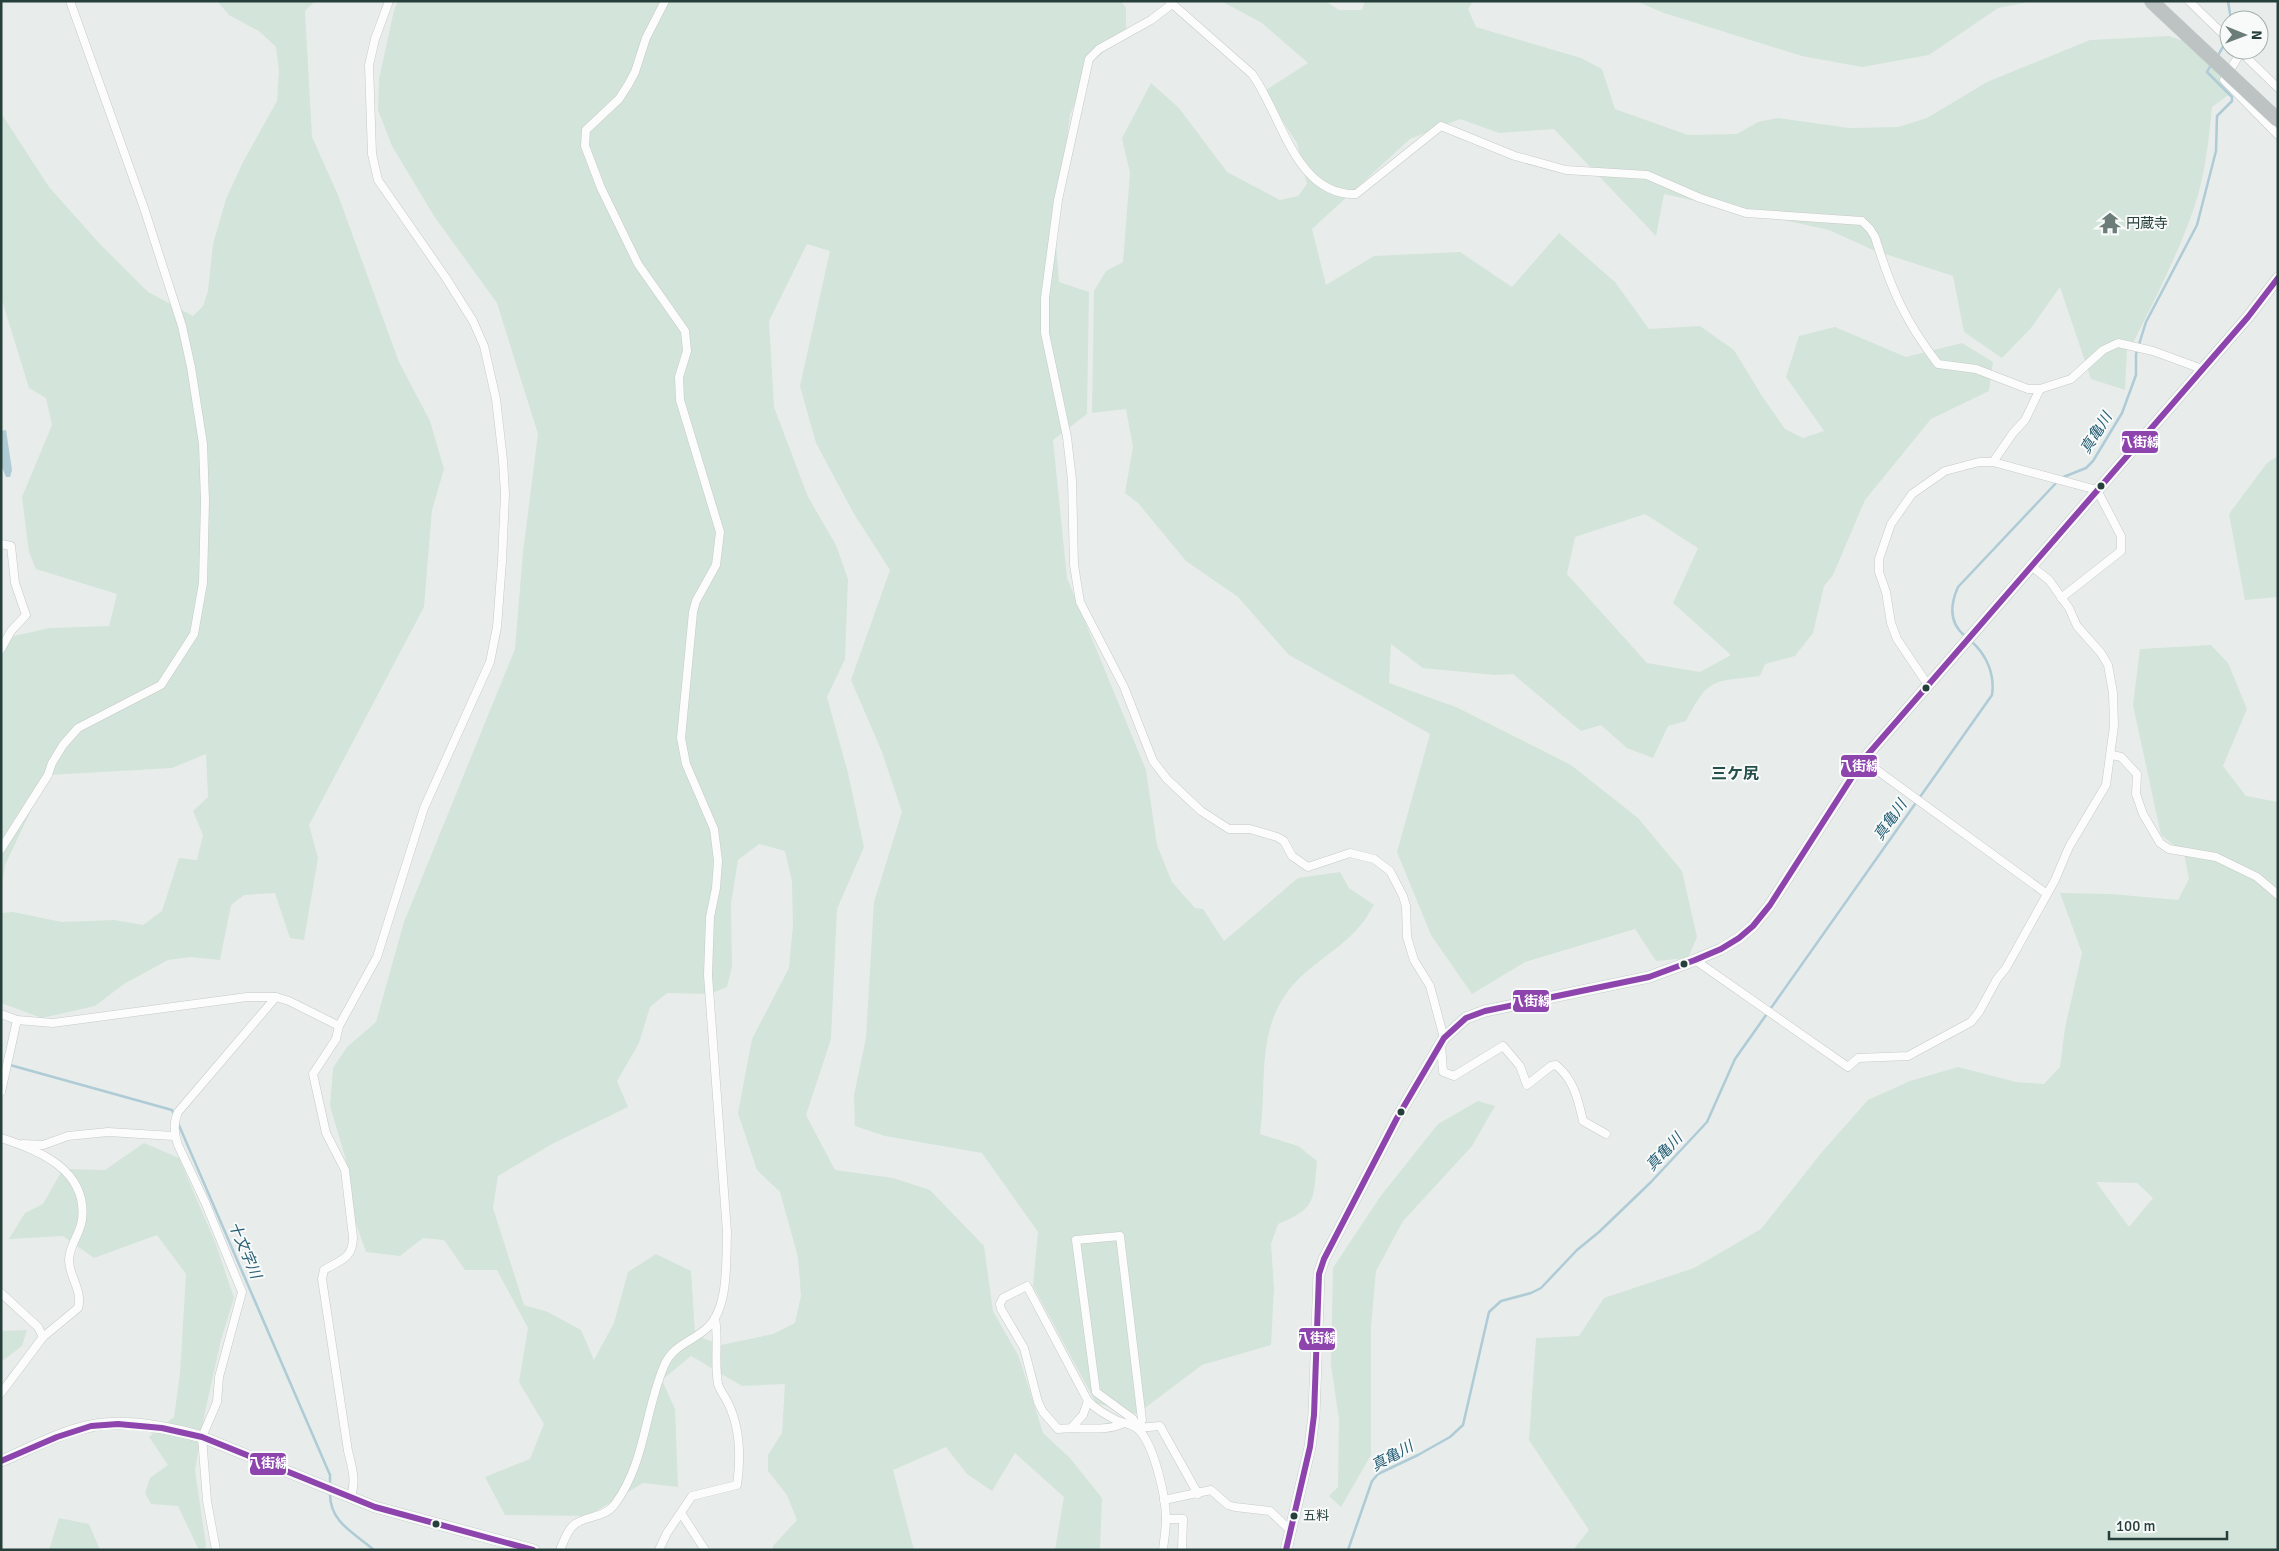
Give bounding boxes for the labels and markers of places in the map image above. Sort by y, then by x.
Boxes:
temple icon: 円蔵寺 [2097,210,2123,236]
place label: 円蔵寺 [2126,215,2168,232]
unlabelled marker [2096,481,2106,491]
unlabelled marker [1921,683,1931,693]
unlabelled marker [1679,959,1689,969]
unlabelled marker [1396,1107,1406,1117]
place label: 五料 [1303,1508,1329,1524]
marker: 五料 [1289,1511,1299,1521]
unlabelled marker [431,1519,441,1529]

